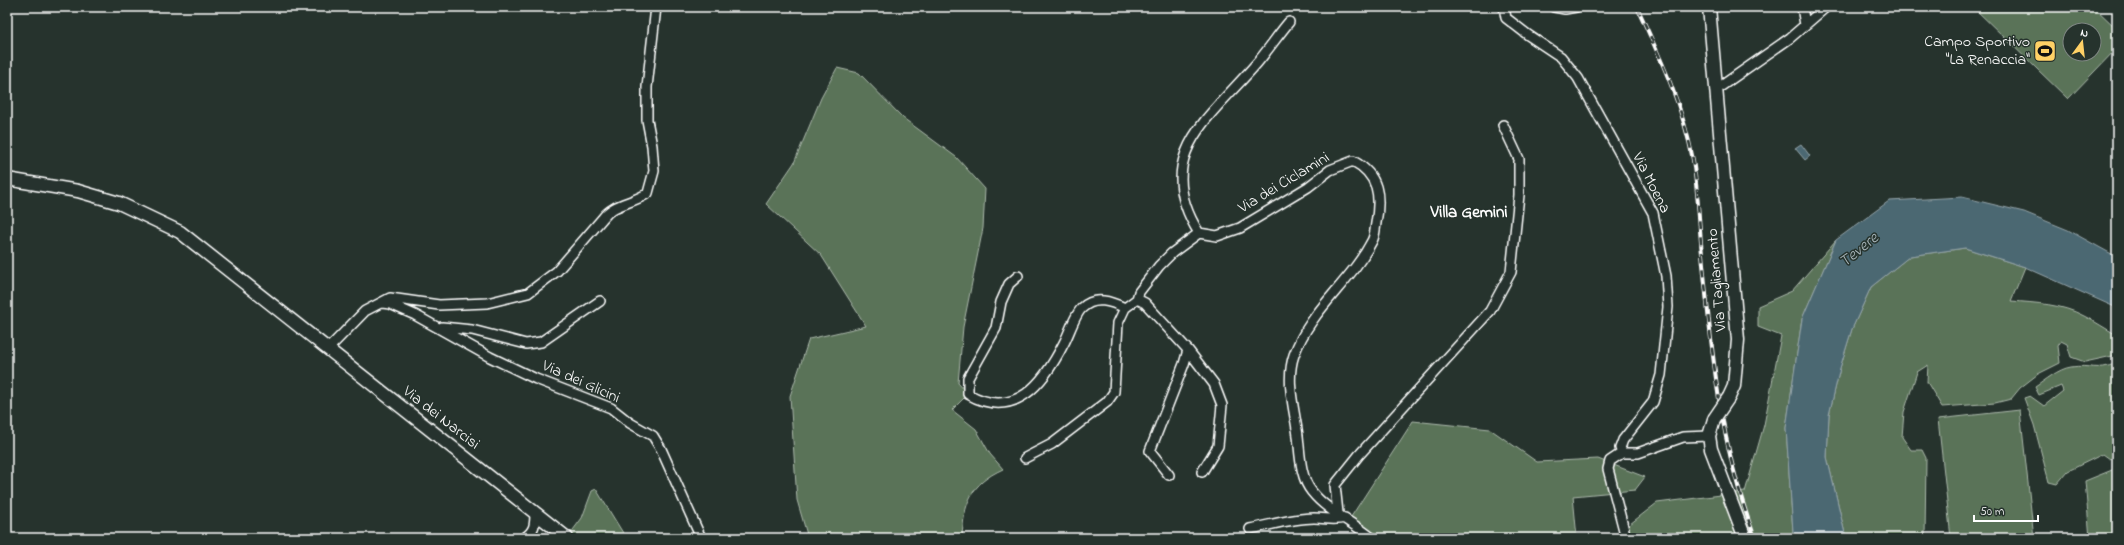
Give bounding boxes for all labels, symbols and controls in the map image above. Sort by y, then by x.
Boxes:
north arrow [2062,22,2102,62]
text: N [2079,25,2090,42]
place label: Campo Sportivo "La Renaccia" [1924,30,2030,72]
sports icon: Campo Sportivo "La Renaccia" [2032,38,2058,64]
street label: Via dei Ciclamini [1233,146,1334,220]
street label: Via Moena [1625,147,1677,218]
district label: Villa Gemini [1429,200,1508,225]
water label: Tevere [1834,225,1885,274]
street label: Via Tagliamento [1701,227,1734,334]
street label: Via dei Glicini [537,354,624,410]
street label: Via dei Narcisi [396,380,485,456]
scale bar [1974,497,2038,523]
text: 50 m [1980,503,2004,521]

